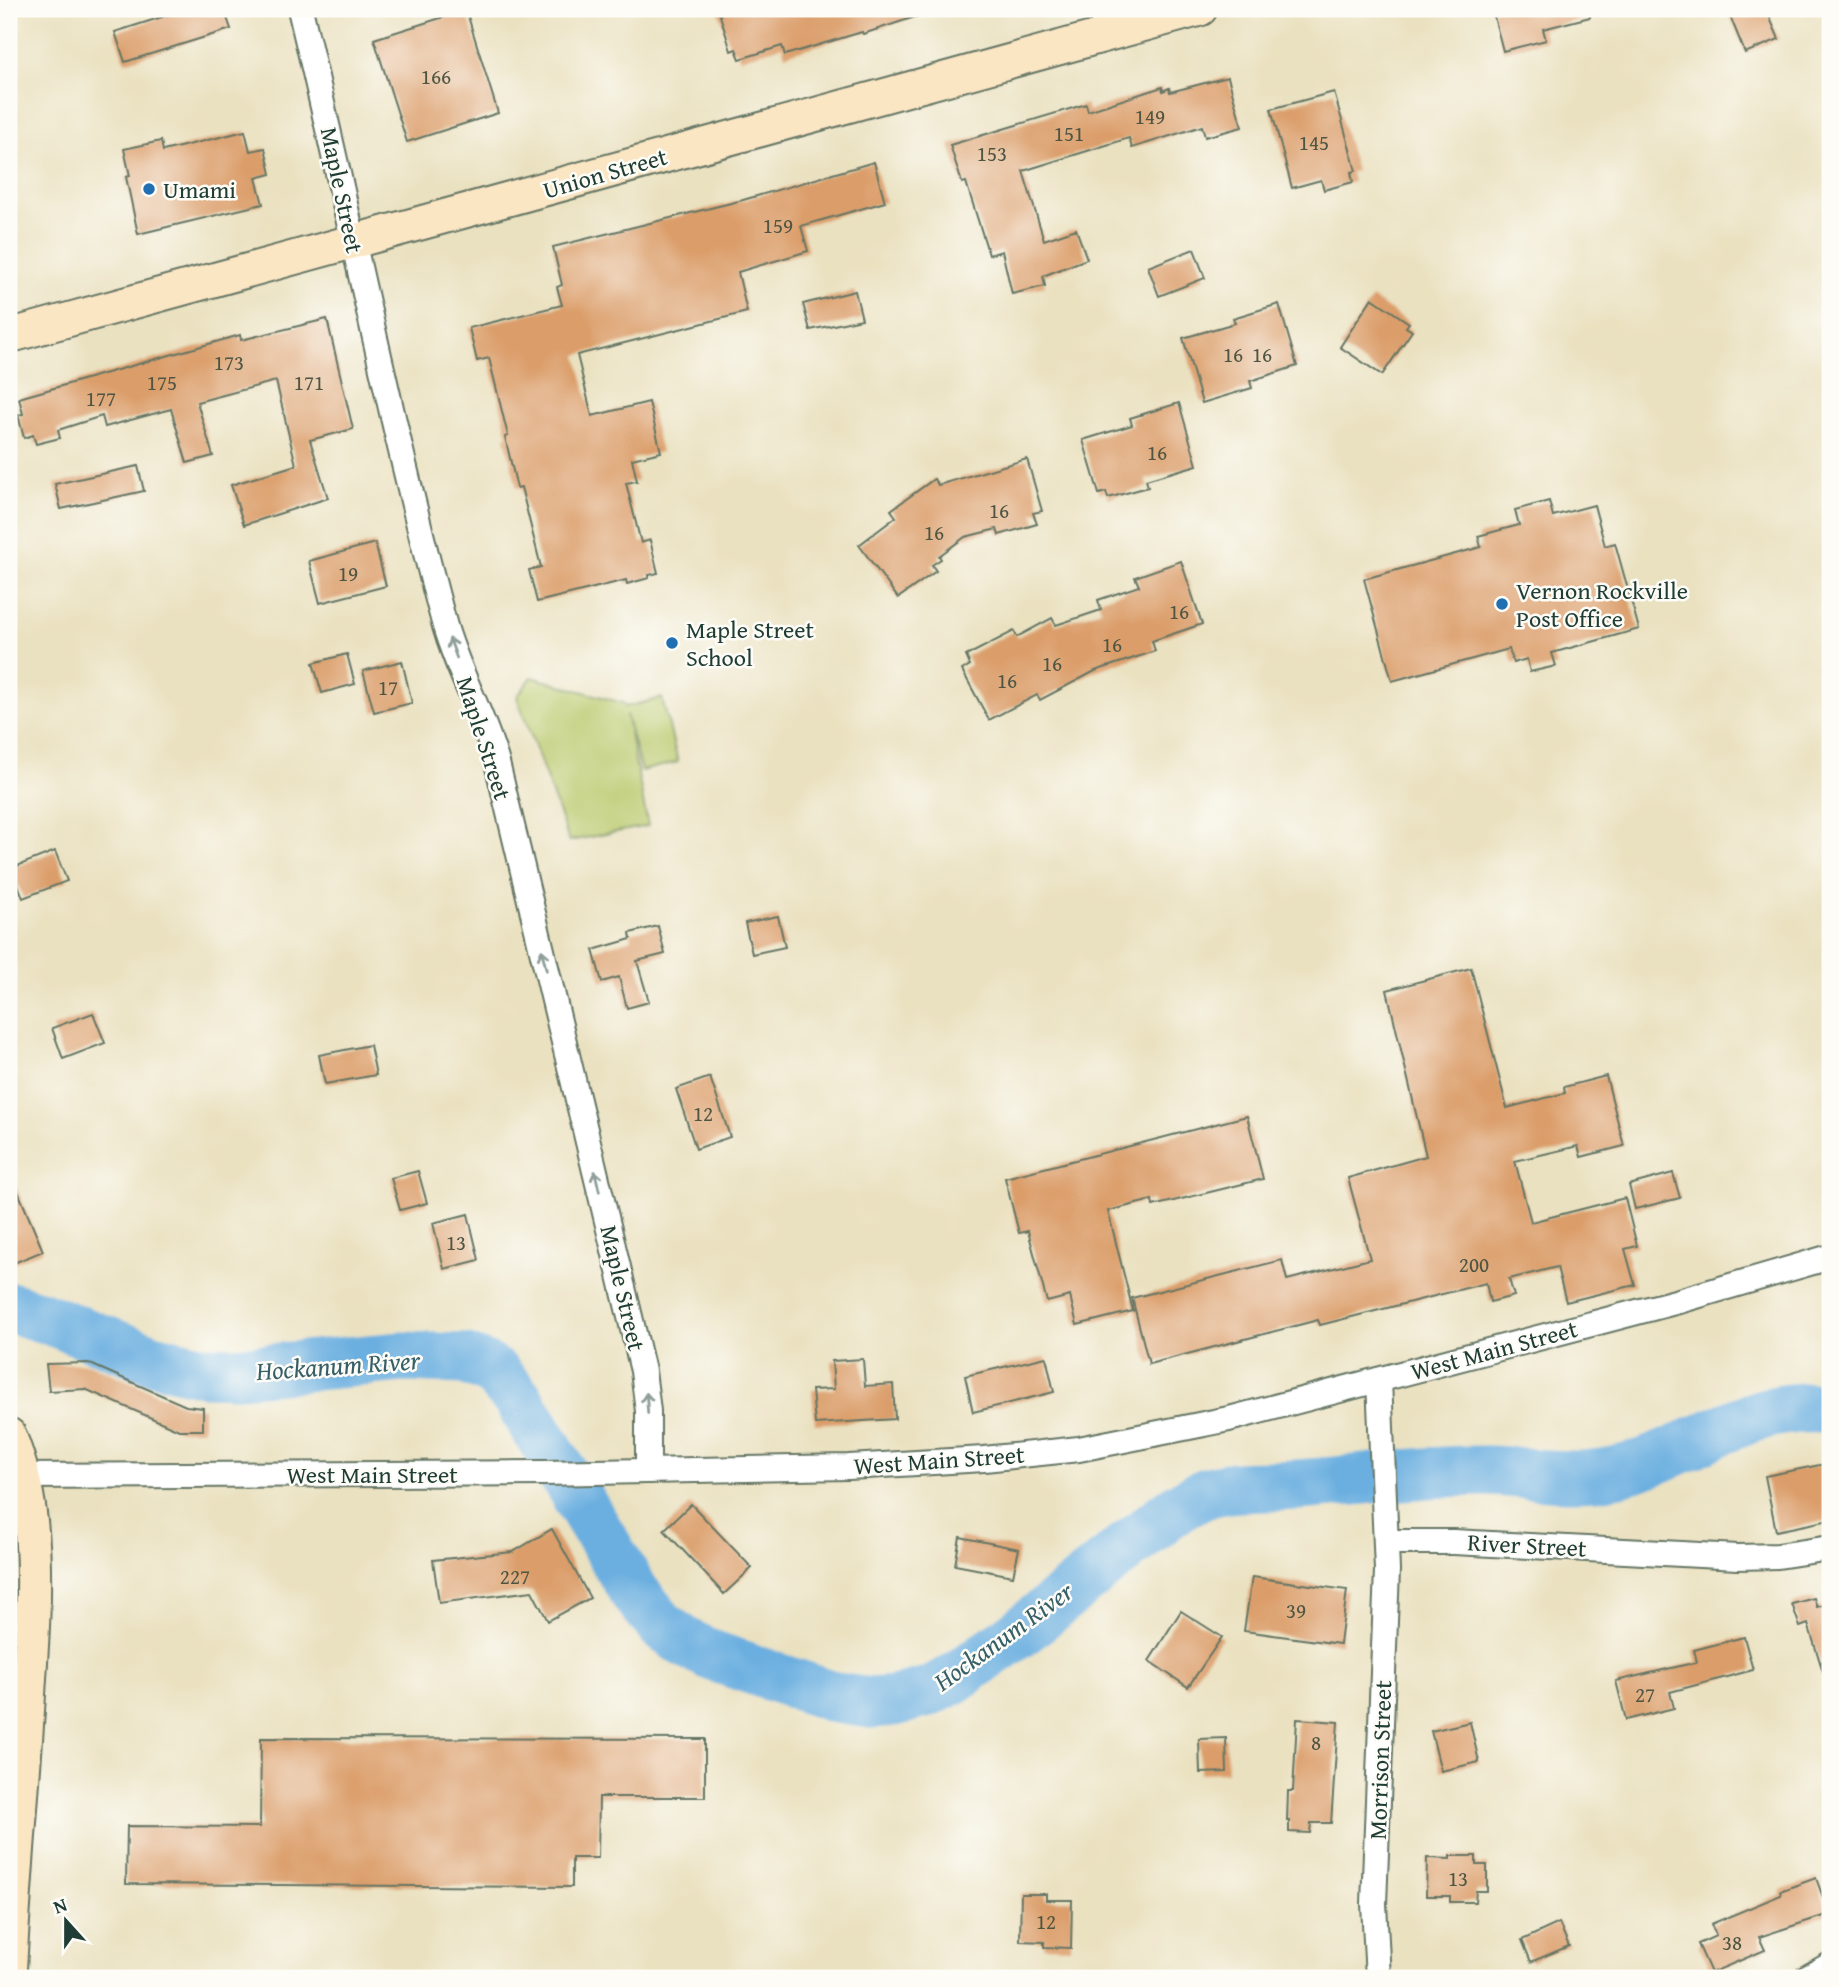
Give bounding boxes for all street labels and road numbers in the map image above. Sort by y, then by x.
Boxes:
street label: Maple Street [312,124,373,257]
street label: Union Street [539,138,672,207]
street label: Maple Street [448,672,521,805]
street label: Maple Street [592,1222,655,1355]
street label: West Main Street [1407,1311,1582,1389]
street label: West Main Street [852,1437,1026,1483]
street label: West Main Street [286,1457,458,1492]
street label: River Street [1467,1524,1588,1566]
street label: Morrison Street [1360,1679,1400,1840]

